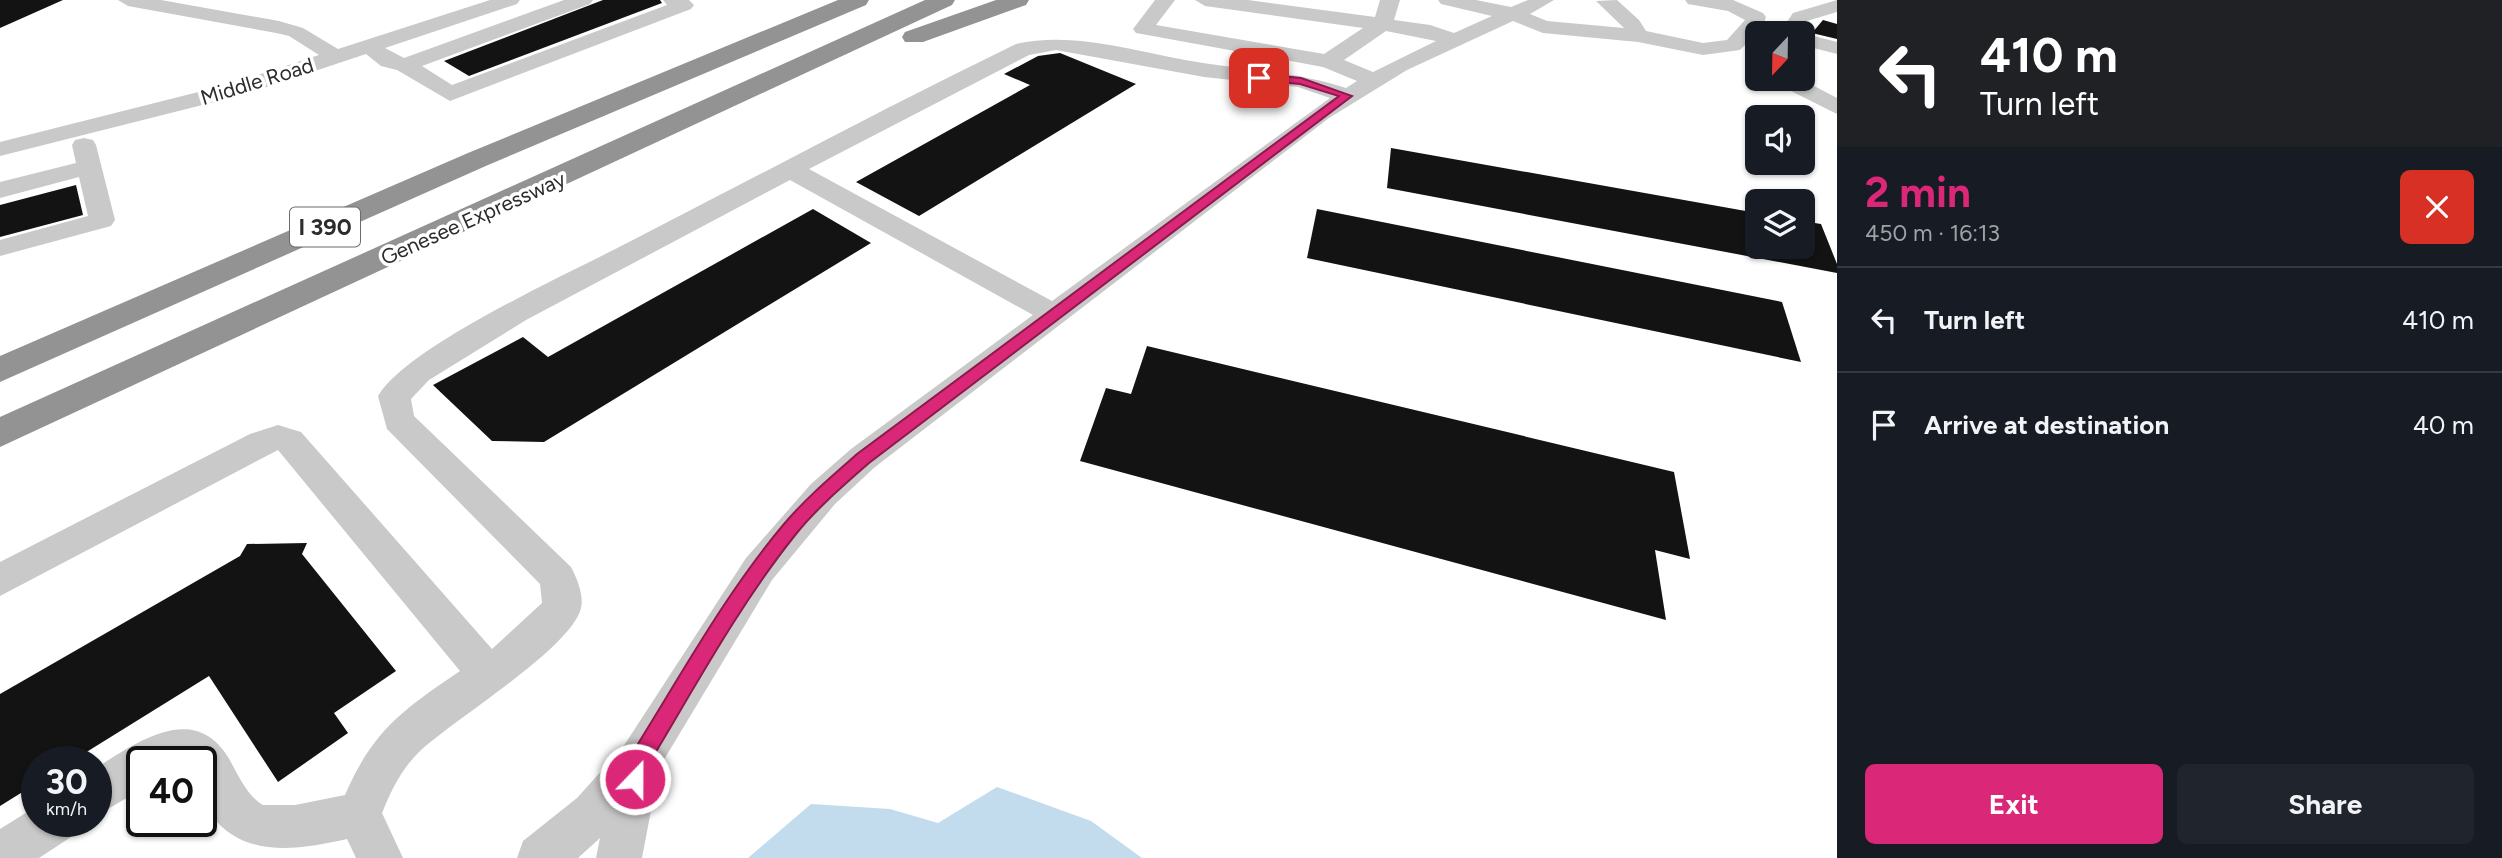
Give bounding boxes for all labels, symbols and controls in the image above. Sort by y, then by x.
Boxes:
north arrow [1745,21,1815,91]
map controls [1745,21,1815,259]
text: 410 m [1980,25,2118,84]
icon: left [1865,28,1956,119]
pin [1229,48,1289,108]
street label: Middle Road [197,52,317,110]
icon: arrive [1240,59,1278,97]
text: Turn left [1980,85,2099,123]
button: sound [1745,105,1815,175]
street label: Genesee Expressway [377,166,569,270]
text: 2 min [1865,167,1971,218]
button: close [2400,170,2474,244]
button: layers [1745,189,1815,259]
road number: I 390 [290,208,360,246]
text: 450 m · 16:13 [1865,219,2000,247]
icon: left [1865,301,1903,339]
text: Turn left [1924,304,2025,336]
text: 410 m [2402,304,2474,336]
icon: arrive [1865,406,1903,444]
text: Arrive at destination [1924,409,2169,441]
text: 40 m [2413,409,2474,441]
position arrow [598,742,672,816]
speed limit sign: 40 [126,746,217,837]
text: 30 [45,761,88,803]
button: Exit [1865,764,2163,844]
button: Share [2177,764,2474,844]
text: km/h [46,798,87,820]

